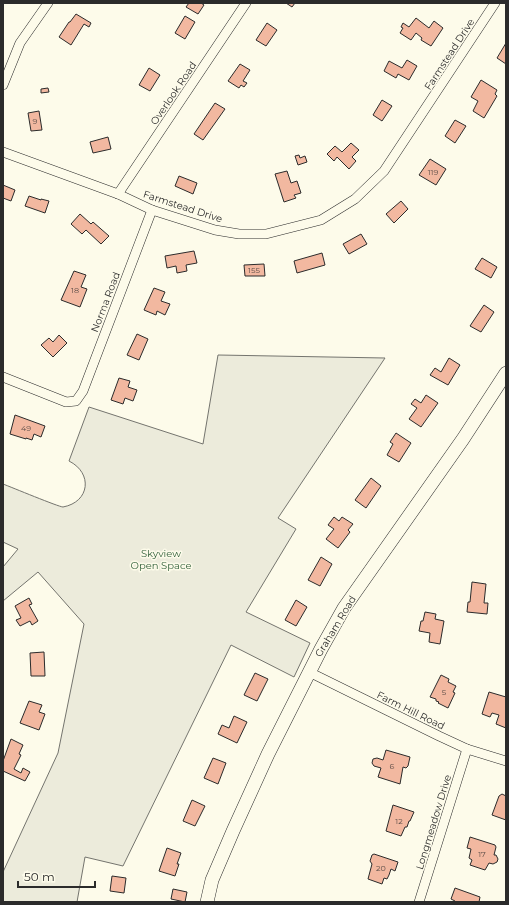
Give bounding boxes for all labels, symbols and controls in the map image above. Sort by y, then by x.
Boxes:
street label: Farmstead Drive [421,16,477,92]
street label: Overlook Road [147,59,199,127]
house number: 9 [33,116,38,126]
house number: 119 [428,167,438,177]
street label: Farmstead Drive [142,188,224,225]
house number: 155 [248,265,260,275]
street label: Norma Road [88,270,123,334]
house number: 18 [71,285,79,295]
house number: 49 [21,423,31,433]
park label: Skyview Open Space [131,547,191,572]
street label: Graham Road [312,593,359,659]
house number: 5 [442,687,447,697]
street label: Farm Hill Road [375,688,447,733]
house number: 6 [390,761,395,771]
street label: Longmeadow Drive [413,773,454,871]
house number: 12 [395,816,403,826]
house number: 17 [478,849,486,859]
scale bar [18,863,95,889]
house number: 20 [376,863,386,873]
text: 50 m [24,869,55,884]

